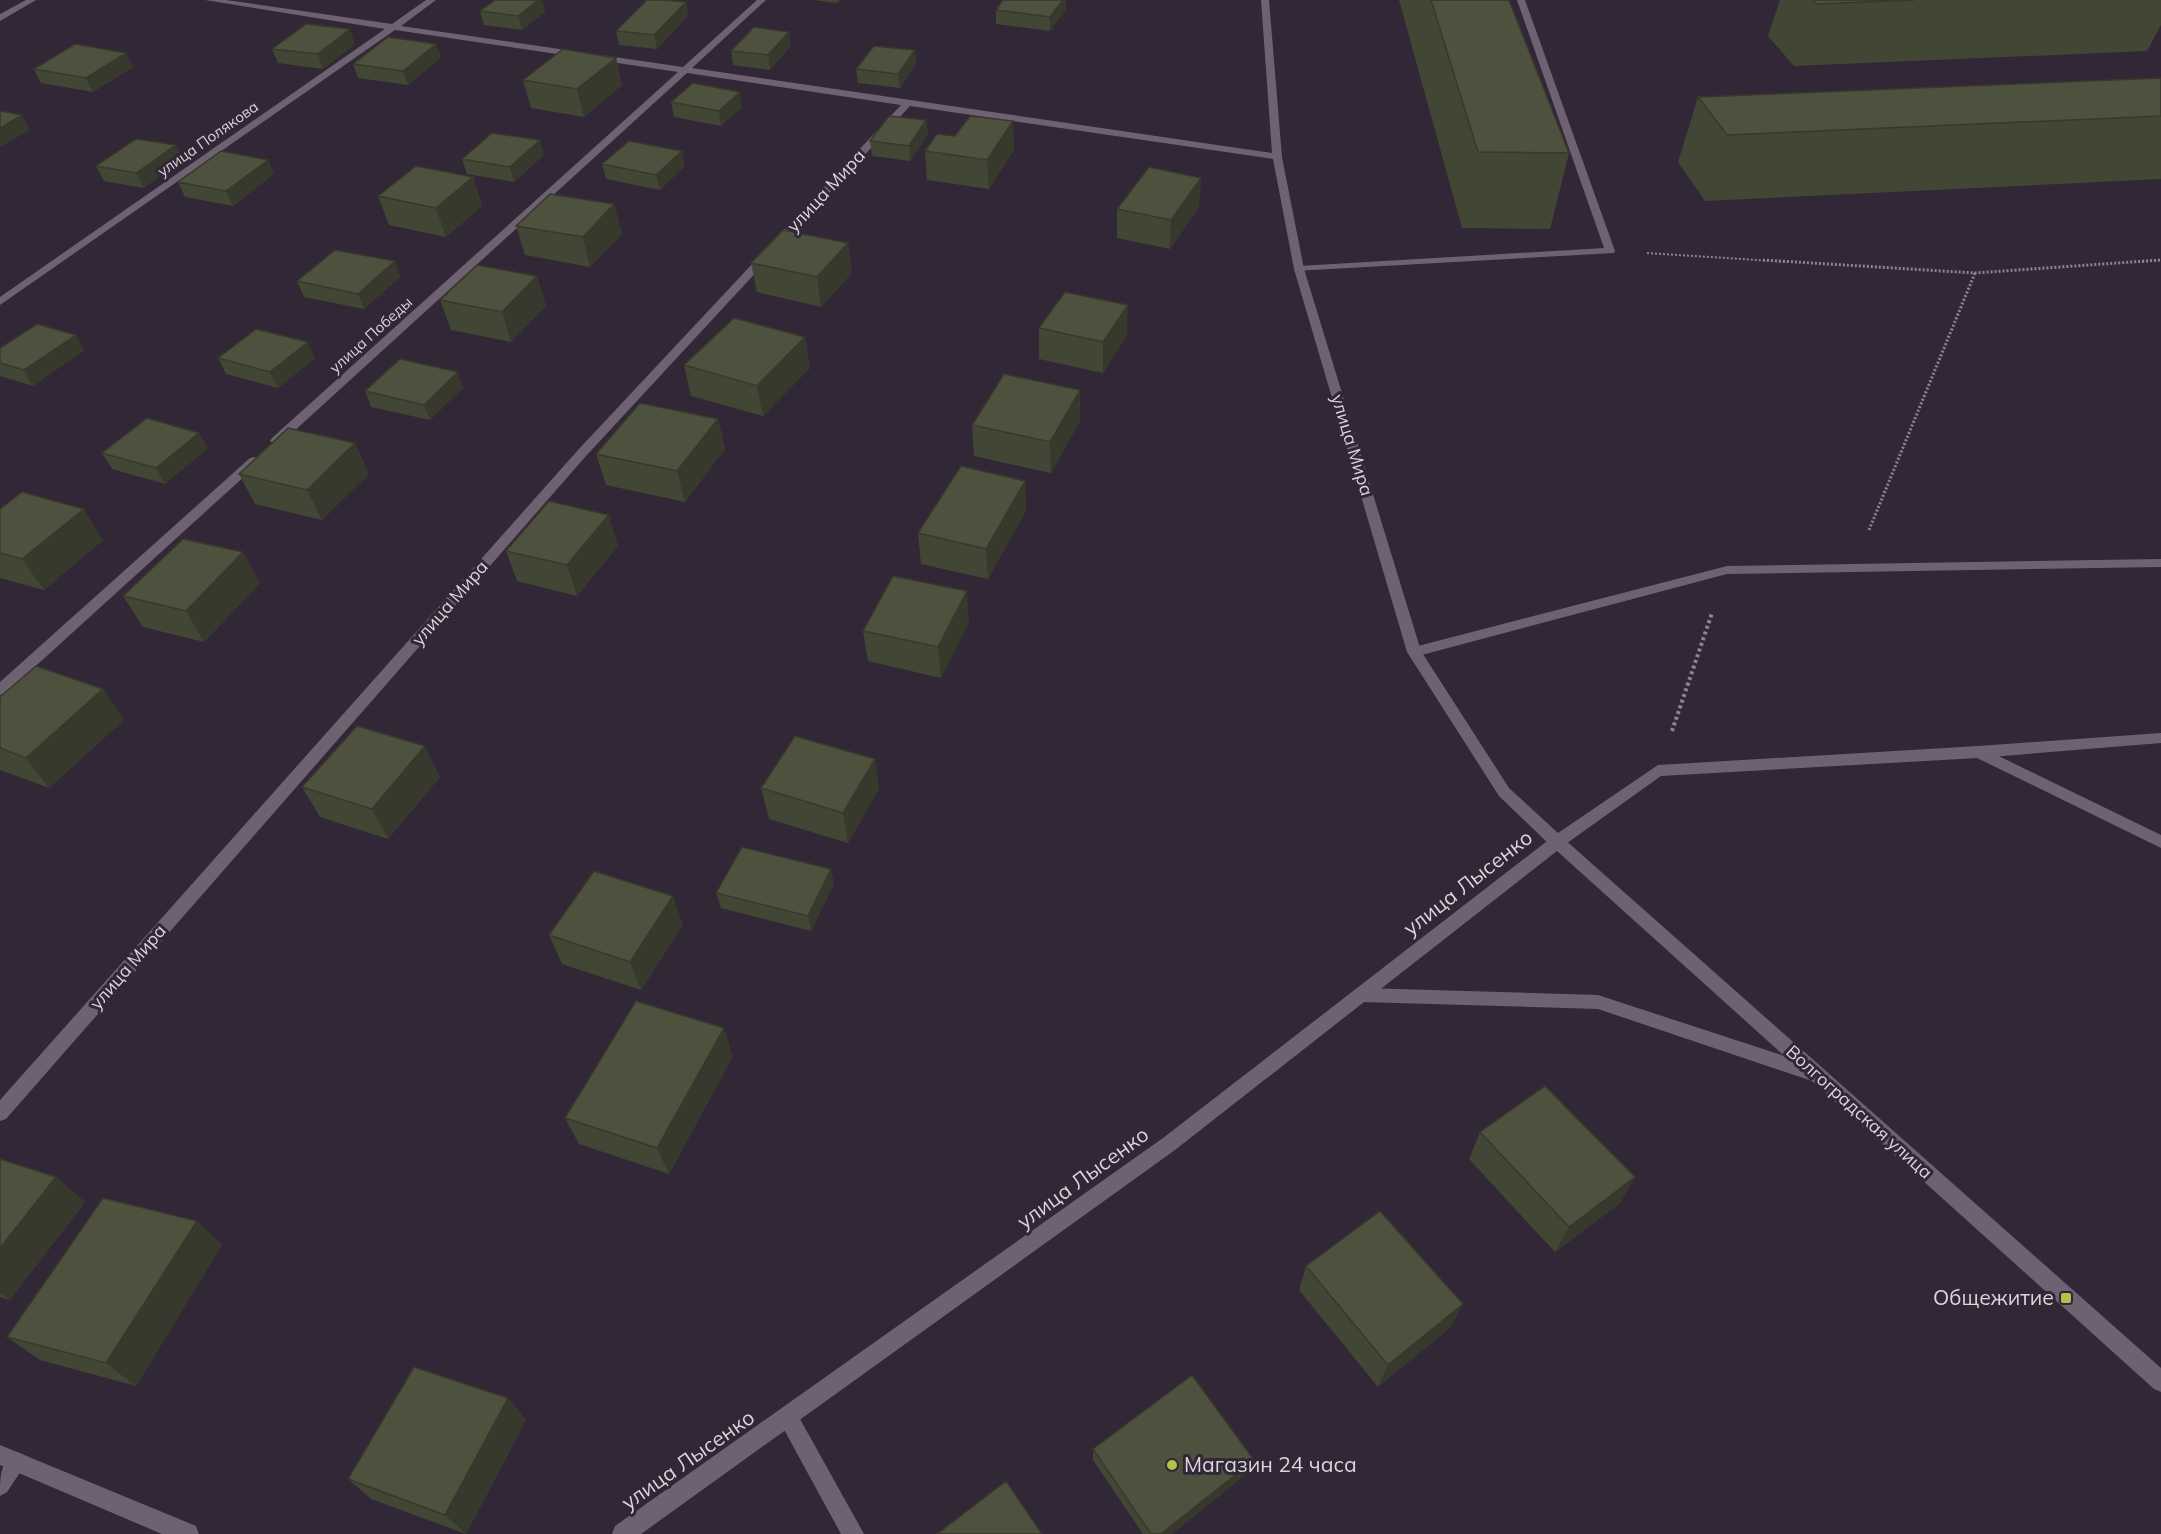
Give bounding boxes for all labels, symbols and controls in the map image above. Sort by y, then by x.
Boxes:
street label: улица Полякова [154,97,262,181]
street label: улица Мира [781,144,870,237]
street label: улица Победы [325,292,416,377]
street label: улица Мира [1326,391,1379,499]
street label: улица Мира [406,555,493,650]
street label: улица Лысенко [1398,824,1537,941]
street label: улица Мира [84,919,171,1014]
street label: Волгоградская улица [1781,1040,1937,1183]
street label: улица Лысенко [1011,1121,1153,1234]
place label: Общежитие [1933,1284,2054,1310]
marker: Общежитие [2059,1291,2073,1305]
street label: улица Лысенко [616,1404,759,1515]
place label: Магазин 24 часа [1184,1451,1357,1477]
marker: Магазин 24 часа [1165,1458,1179,1472]

